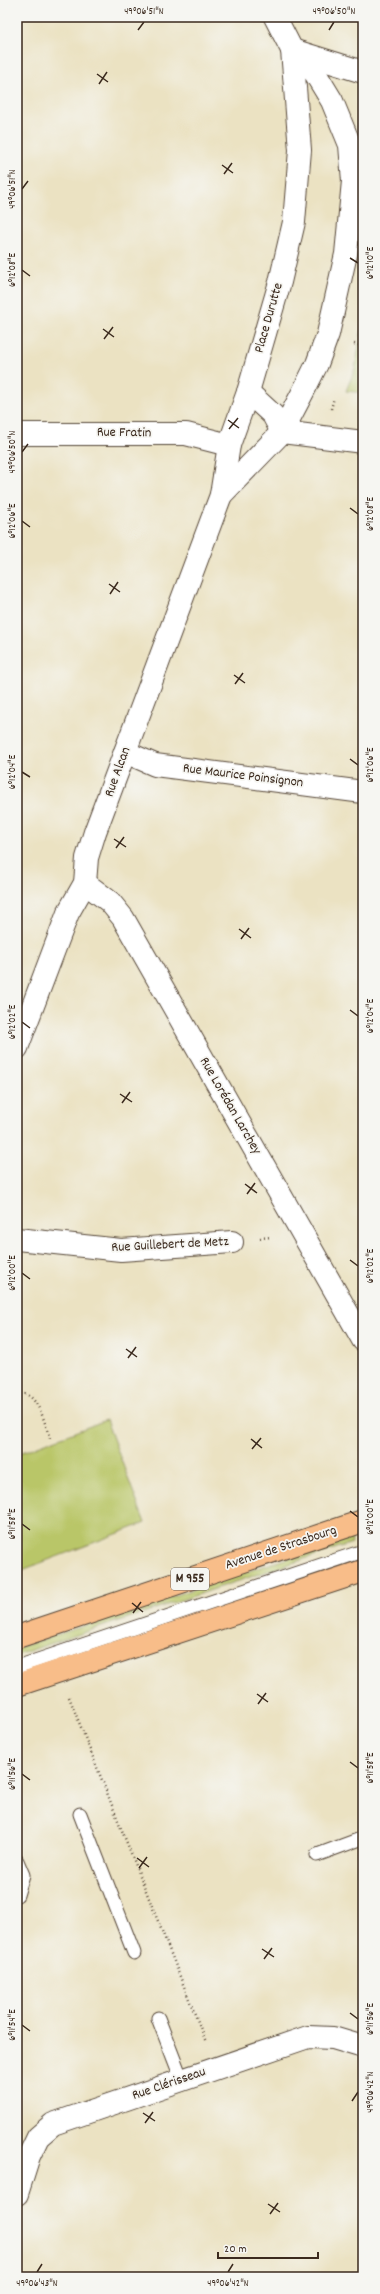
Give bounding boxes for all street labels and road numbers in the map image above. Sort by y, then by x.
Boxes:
street label: Place Durutte [249,281,289,355]
street label: Rue Fratin [97,423,151,443]
street label: Rue Alcan [100,744,136,800]
street label: Rue Maurice Poinsignon [182,759,304,793]
street label: Rue Lorédan Larchey [194,1054,266,1159]
street label: Rue Guillebert de Metz [111,1232,230,1258]
street label: Avenue de Strasbourg [223,1521,339,1575]
road number: M 955 [171,1568,209,1590]
street label: Rue Clérisseau [129,2062,209,2106]

